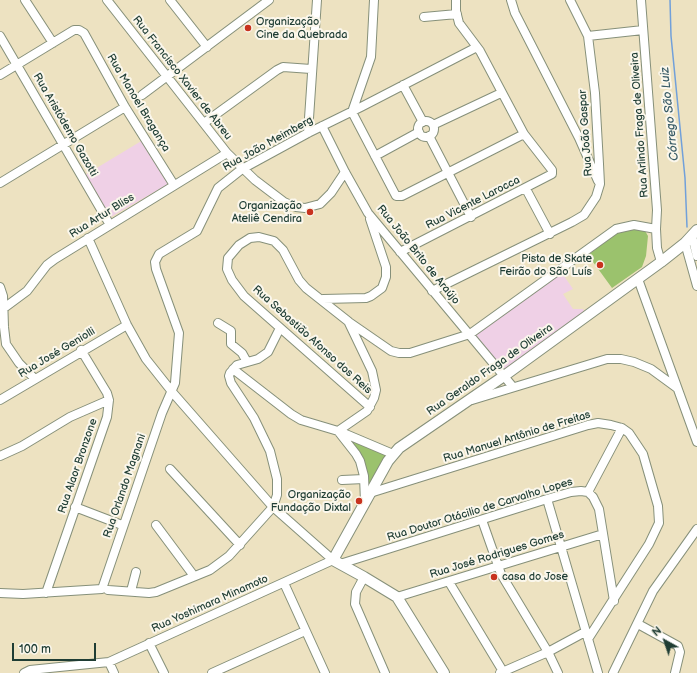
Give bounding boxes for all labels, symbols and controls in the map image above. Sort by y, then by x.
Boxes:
street label: Rua Francisco Xavier de Abreu [130,13,234,143]
place label: Organização Cine da Quebrada [256,15,347,41]
marker: Organização Cine da Quebrada [243,23,253,33]
street label: Rua Manoel Bragança [104,52,172,154]
street label: Rua Arlindo Fraga de Oliveira [628,52,652,198]
water label: Córrego São Luiz [658,66,682,162]
street label: Rua Aristódemo Gazotti [30,71,100,179]
street label: Rua João Gaspar [576,89,596,177]
street label: Rua João Meimberg [221,114,315,174]
street label: Rua Vicente Larocca [424,174,522,232]
street label: Rua Artur Bliss [67,191,137,241]
place label: Organização Ateliê Cendira [232,199,302,225]
street label: Rua João Brito de Araújo [374,203,462,307]
marker: Organização Ateliê Cendira [305,207,315,217]
place label: Pista de Skate Feirão do São Luís [499,252,592,278]
marker: Pista de Skate Feirão do São Luís [595,260,605,270]
street label: Rua Sebastião Afonso dos Reis [250,283,374,397]
street label: Rua Geraldo Fraga de Oliveira [424,321,556,419]
street label: Rua José Geniolli [16,325,98,381]
street label: Rua Manuel Antônio de Freitas [442,408,592,466]
street label: Rua Alaor Bronzone [56,417,100,515]
street label: Rua Orlando Magnani [101,432,149,540]
street label: Rua Doutor Otácilio de Carvalho Lopes [386,475,574,545]
place label: Organização Fundação Dixtal [271,488,351,514]
marker: Organização Fundação Dixtal [354,496,364,506]
street label: Rua José Rodrigues Gomes [428,528,566,582]
place label: casa do Jose [502,570,568,584]
street label: Rua Yoshimara Minamoto [150,572,270,636]
marker: casa do Jose [489,572,499,582]
north arrow [645,621,685,661]
text: N [650,624,664,639]
scale bar [14,635,98,661]
text: 100 m [19,642,51,657]

